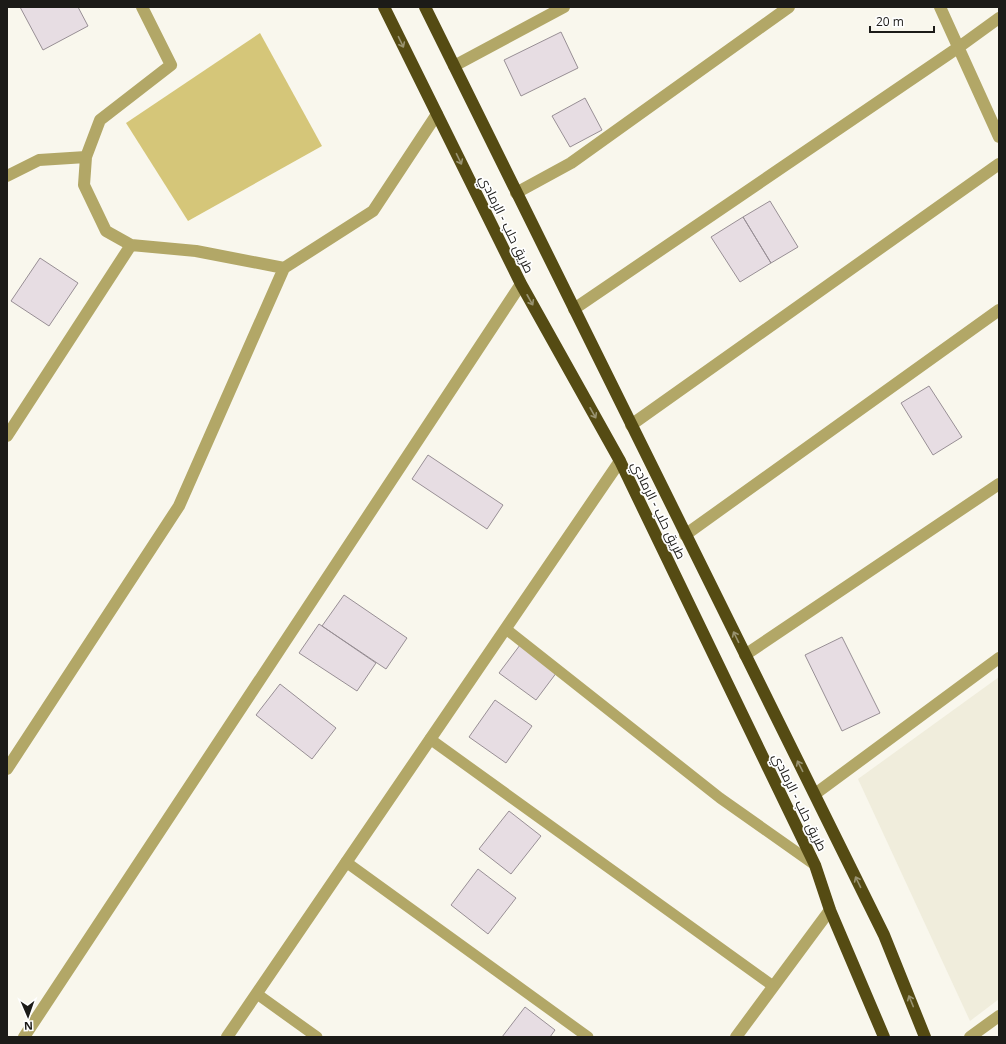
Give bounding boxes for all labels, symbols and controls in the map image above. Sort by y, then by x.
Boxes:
scale bar [870,8,934,34]
text: 20 m [876,13,904,30]
one-way arrow [398,36,406,48]
one-way arrow [456,152,463,164]
street label: طريق حلب - الرمادي [474,172,539,277]
one-way arrow [526,294,534,306]
one-way arrow [590,407,598,419]
street label: طريق حلب - الرمادي [626,458,691,563]
one-way arrow [732,631,739,643]
street label: طريق حلب - الرمادي [767,750,832,855]
one-way arrow [796,760,804,772]
one-way arrow [854,876,861,888]
one-way arrow [906,995,914,1007]
north arrow [8,996,48,1036]
text: N [24,1019,33,1034]

